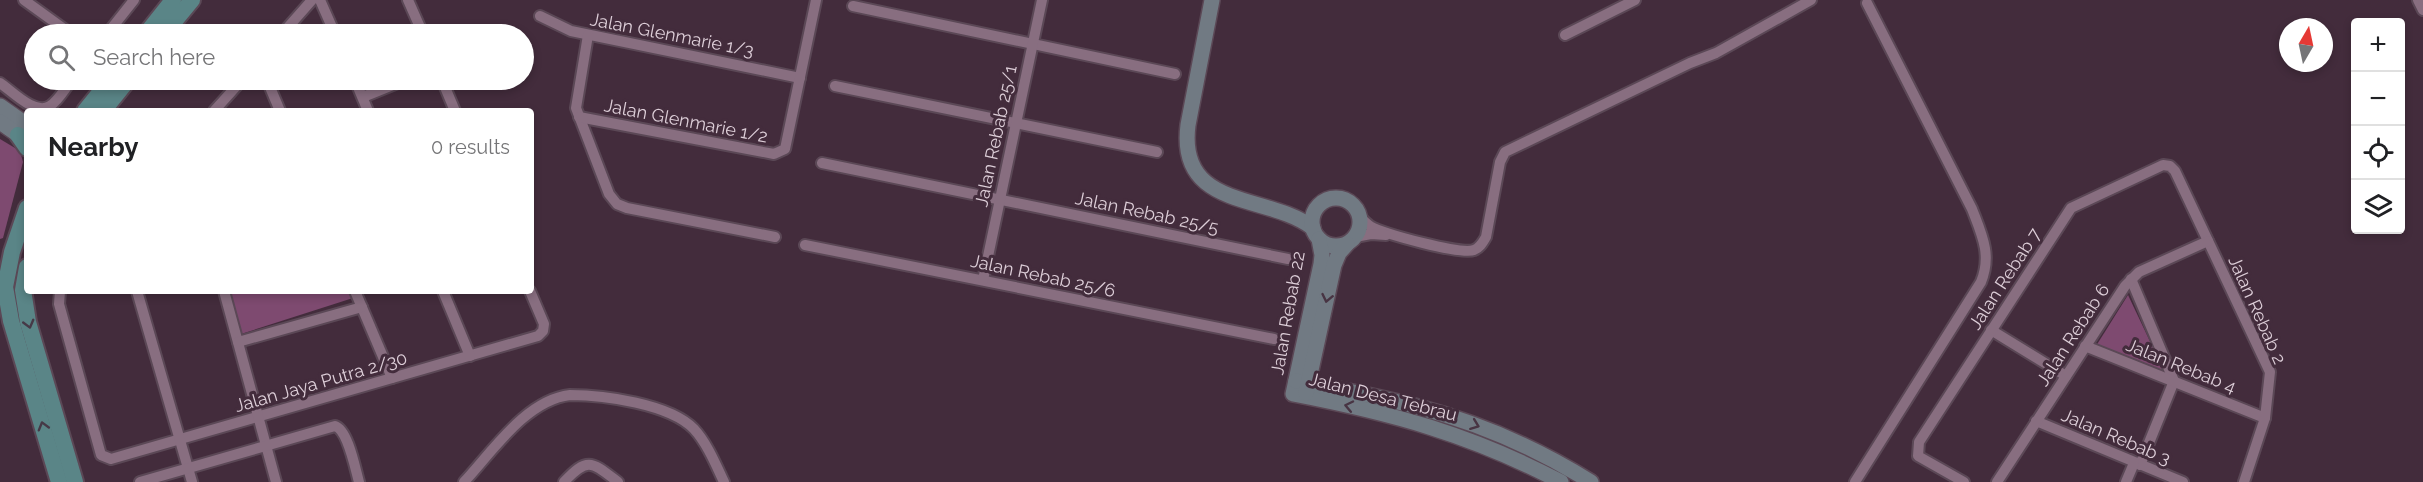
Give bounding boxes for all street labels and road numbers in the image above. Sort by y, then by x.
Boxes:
street label: Jalan Glenmarie 1/3 [588,8,756,61]
street label: Jalan Rebab 25/1 [970,63,1021,209]
street label: Jalan Glenmarie 1/2 [603,94,770,147]
street label: Jalan Rebab 25/5 [1074,187,1221,238]
street label: Jalan Rebab 7 [1964,224,2045,333]
street label: Jalan Rebab 22 [1266,249,1309,377]
street label: Jalan Rebab 25/6 [969,250,1117,301]
street label: Jalan Rebab 2 [2224,252,2291,367]
street label: Jalan Rebab 6 [2032,280,2113,390]
street label: Jalan Rebab 4 [2123,334,2239,397]
street label: Jalan Jaya Putra 2/30 [232,347,410,416]
street label: Jalan Desa Tebrau [1307,368,1459,425]
street label: Jalan Rebab 3 [2059,404,2174,469]

